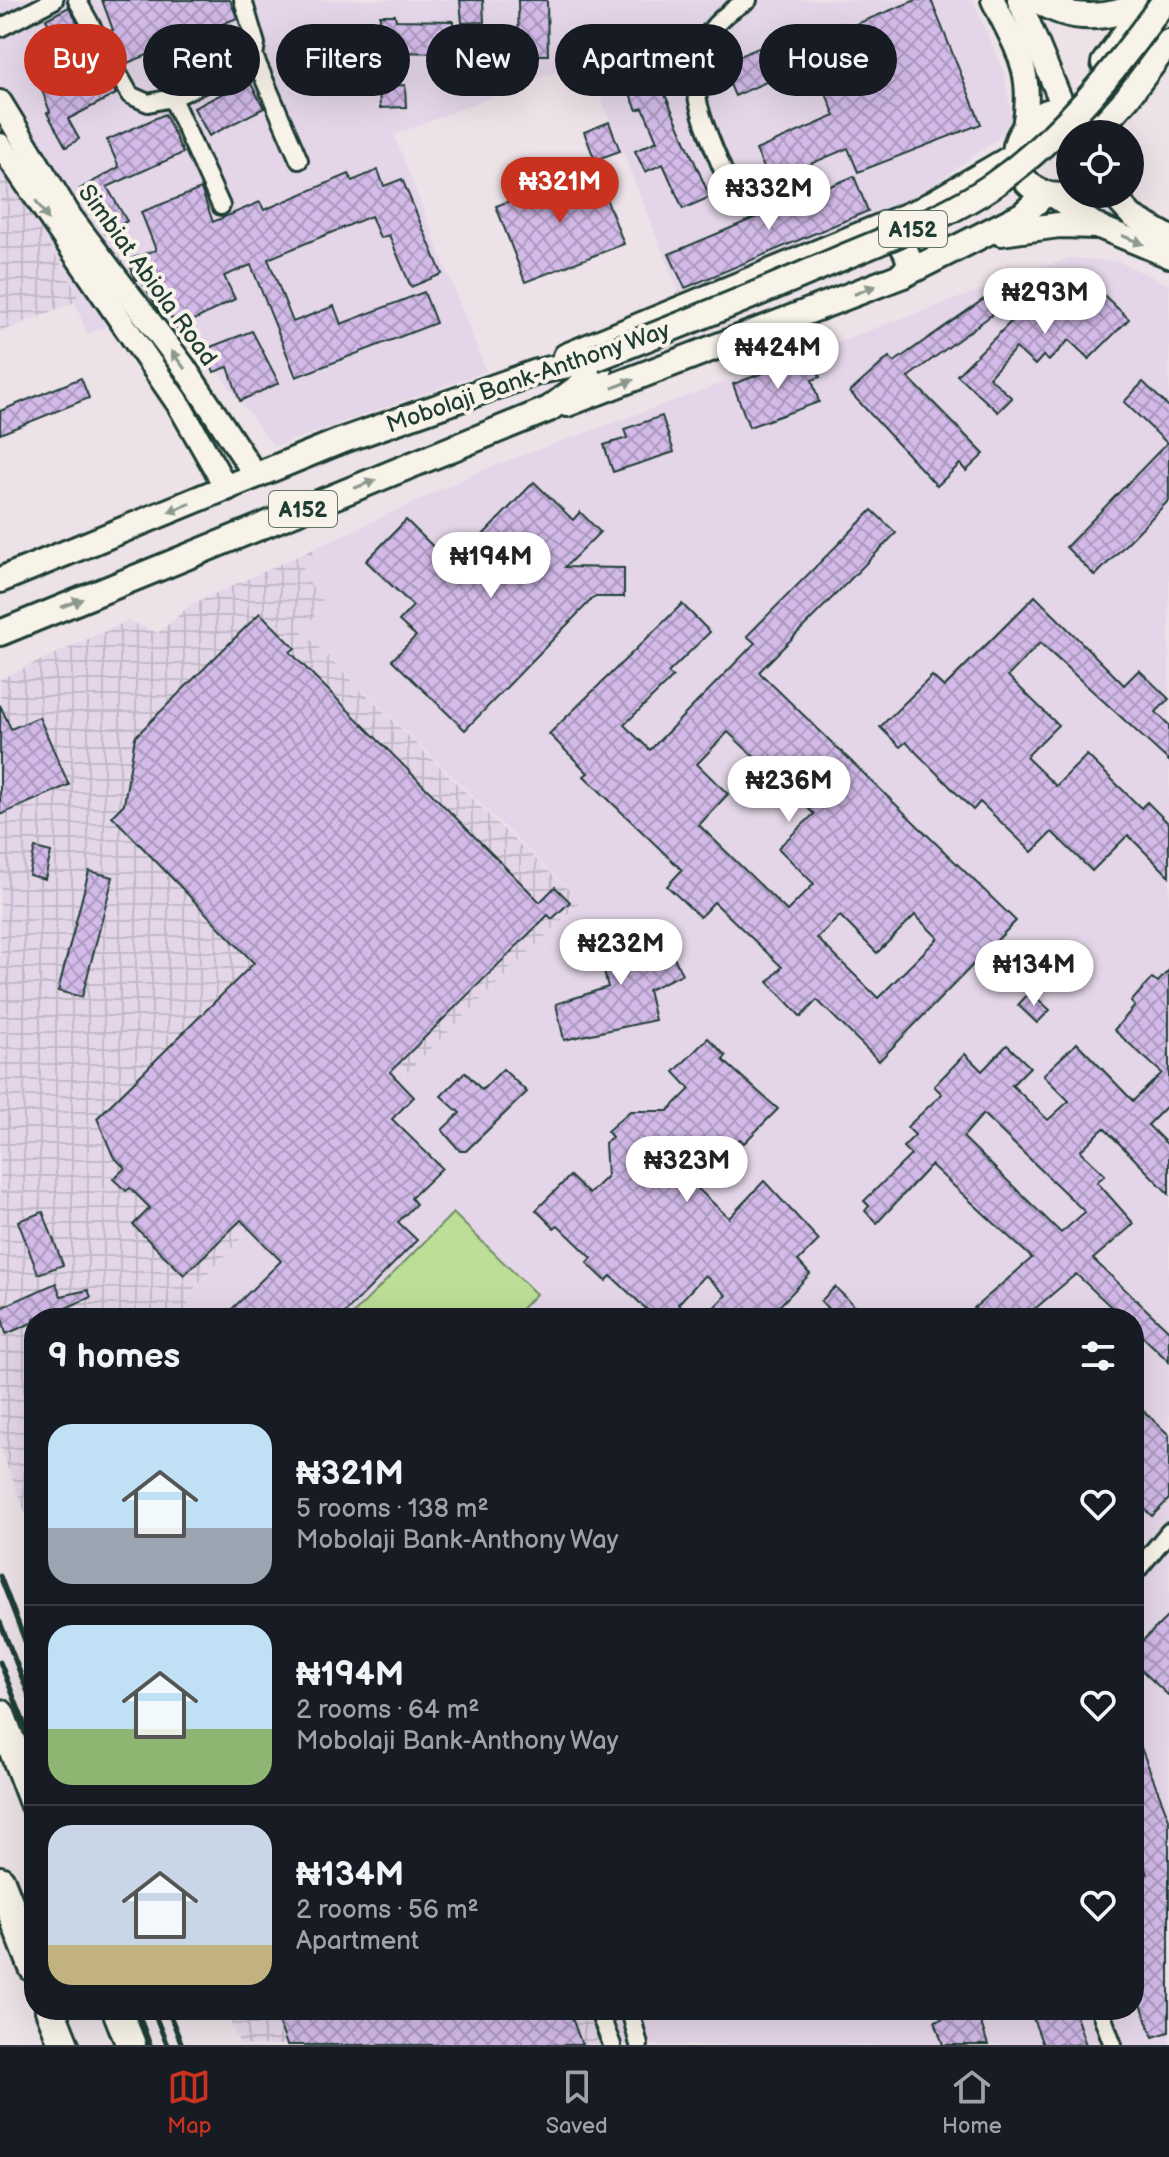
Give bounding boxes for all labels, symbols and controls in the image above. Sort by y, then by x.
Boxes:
chip: Buy [24,24,127,96]
chip: Rent [143,24,260,96]
chip: Filters [276,24,410,96]
chip: New [426,24,539,96]
chip: Apartment [555,24,743,96]
chip: House [759,24,897,96]
map controls [1056,120,1144,208]
button: locate [1056,120,1144,208]
pin: ₦321M [504,157,616,225]
pin: ₦332M [713,164,825,232]
text: ₦321M [519,167,601,198]
text: ₦332M [725,174,813,205]
street label: Simbiat Abiola Road [72,179,223,372]
one-way arrow [35,200,50,221]
road number: A152 [879,211,947,247]
one-way arrow [1121,234,1145,247]
pin: ₦293M [989,268,1101,336]
text: ₦293M [1001,278,1089,309]
one-way arrow [853,283,877,296]
street label: Mobolaji Bank-Anthony Way [383,315,674,440]
pin: ₦424M [722,323,834,391]
text: ₦424M [735,333,821,364]
one-way arrow [171,349,187,370]
one-way arrow [611,377,635,390]
one-way arrow [353,477,377,490]
road number: A152 [269,491,337,527]
one-way arrow [167,502,191,515]
pin: ₦194M [435,532,547,600]
text: ₦194M [450,542,532,573]
one-way arrow [60,596,84,609]
pin: ₦236M [733,756,845,824]
text: ₦236M [745,766,833,797]
pin: ₦232M [565,919,677,987]
text: ₦232M [578,929,664,960]
pin: ₦134M [978,940,1090,1008]
text: ₦134M [993,950,1075,981]
pin: ₦323M [631,1136,743,1204]
text: ₦323M [644,1146,730,1177]
icon: filters [1076,1334,1120,1378]
text: 9 homes [48,1336,180,1377]
text: ₦321M [296,1453,404,1494]
icon: home [112,1456,208,1552]
icon: heart [1076,1482,1120,1526]
text: 5 rooms · 138 m² [296,1494,489,1525]
text: Mobolaji Bank-Anthony Way [296,1525,619,1556]
text: ₦194M [296,1654,404,1695]
icon: home [112,1657,208,1753]
icon: heart [1076,1683,1120,1727]
text: 2 rooms · 64 m² [296,1695,480,1726]
text: Mobolaji Bank-Anthony Way [296,1726,619,1757]
text: ₦134M [296,1854,404,1895]
icon: home [112,1857,208,1953]
icon: heart [1076,1883,1120,1927]
text: 2 rooms · 56 m² [296,1895,479,1926]
text: Apartment [296,1926,419,1957]
tab: Map [167,2065,211,2140]
tab: Saved [546,2065,608,2140]
tab: Home [942,2065,1002,2140]

